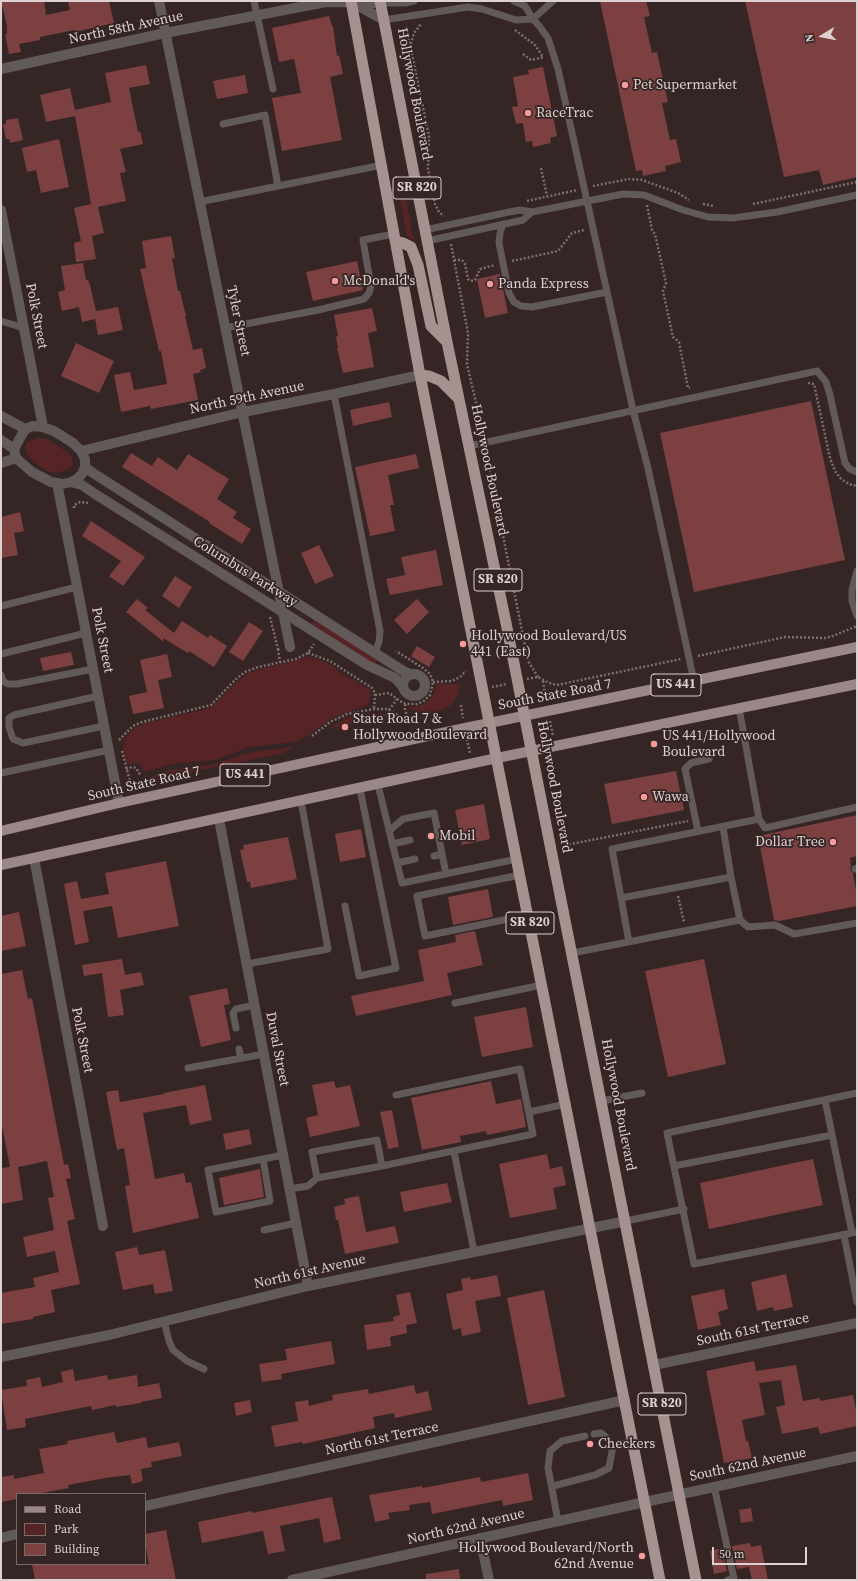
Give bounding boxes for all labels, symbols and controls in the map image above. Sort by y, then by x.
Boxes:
street label: North 58th Avenue [67,8,185,48]
north arrow [802,16,842,56]
street label: Hollywood Boulevard [393,27,435,161]
text: N [802,33,818,43]
place label: Pet Supermarket [633,77,737,93]
marker: Pet Supermarket [620,80,630,90]
place label: RaceTrac [536,105,593,121]
marker: RaceTrac [523,108,533,118]
road number: SR 820 [393,177,441,199]
place label: McDonald's [343,273,415,289]
marker: McDonald's [330,276,340,286]
place label: Panda Express [498,276,589,292]
marker: Panda Express [485,279,495,289]
street label: Polk Street [21,282,51,350]
street label: Tyler Street [222,284,254,358]
street label: North 59th Avenue [188,378,306,418]
street label: Hollywood Boulevard [467,403,511,537]
street label: Columbus Parkway [190,533,300,611]
road number: SR 820 [474,569,522,591]
street label: Polk Street [87,606,117,674]
place label: Hollywood Boulevard/US 441 (East) [471,628,627,660]
marker: Hollywood Boulevard/US 441 (East) [458,639,468,649]
road number: US 441 [651,674,701,696]
street label: South State Road 7 [497,676,613,714]
place label: State Road 7 & Hollywood Boulevard [353,711,487,744]
street label: Hollywood Boulevard [533,720,575,854]
marker: State Road 7 & Hollywood Boulevard [340,722,350,732]
place label: US 441/Hollywood Boulevard [662,728,775,760]
marker: US 441/Hollywood Boulevard [649,739,659,749]
street label: South State Road 7 [86,763,202,805]
road number: US 441 [220,764,270,786]
place label: Wawa [652,789,689,805]
marker: Wawa [639,792,649,802]
place label: Mobil [439,828,475,844]
marker: Mobil [426,831,436,841]
place label: Dollar Tree [755,834,825,850]
marker: Dollar Tree [828,837,838,847]
road number: SR 820 [506,912,554,934]
street label: Polk Street [67,1006,97,1074]
street label: Duval Street [262,1010,292,1088]
street label: Hollywood Boulevard [597,1038,639,1172]
street label: North 61st Avenue [253,1251,367,1293]
street label: South 61st Terrace [695,1310,811,1350]
road number: SR 820 [638,1393,686,1415]
street label: North 61st Terrace [324,1419,440,1459]
place label: Checkers [598,1436,655,1452]
marker: Checkers [585,1439,595,1449]
street label: South 62nd Avenue [688,1444,808,1486]
legend [16,1493,146,1565]
text: Road [54,1501,81,1517]
street label: North 62nd Avenue [406,1505,526,1549]
text: Park [54,1521,79,1537]
scale bar [714,1539,809,1565]
place label: Hollywood Boulevard/North 62nd Avenue [458,1540,634,1572]
text: Building [54,1541,99,1557]
text: 50 m [719,1546,745,1562]
marker: Hollywood Boulevard/North 62nd Avenue [637,1551,647,1561]

